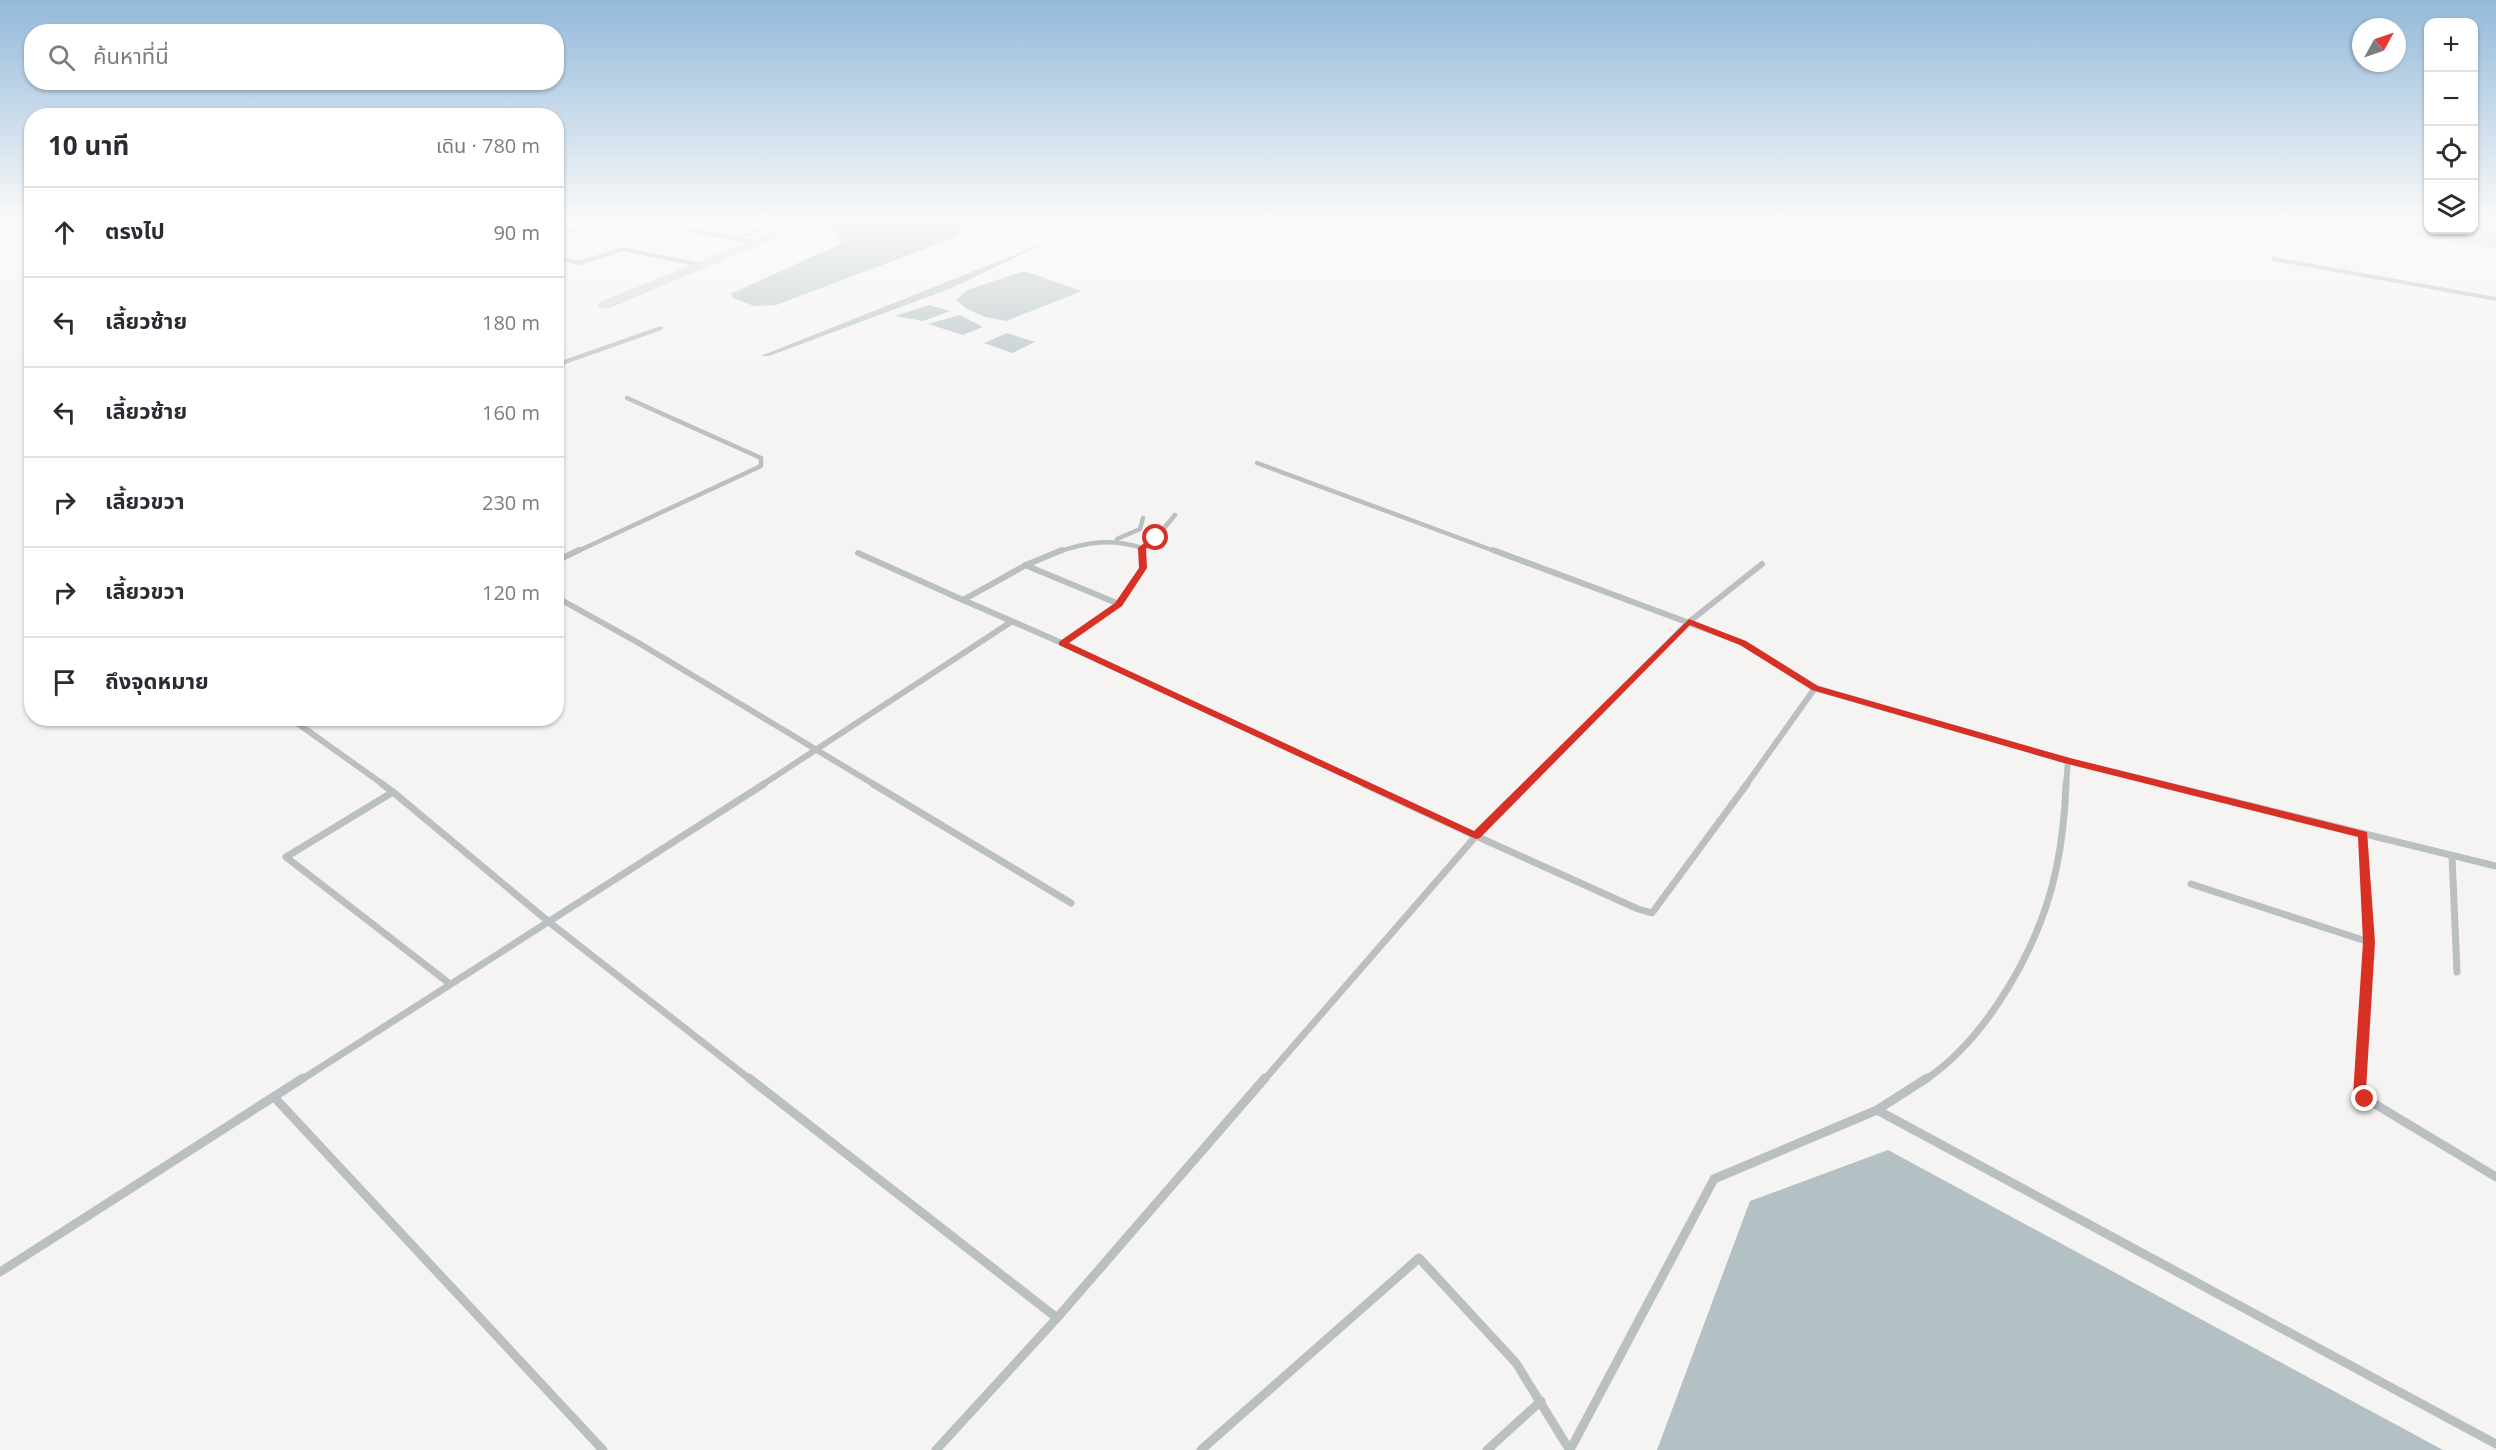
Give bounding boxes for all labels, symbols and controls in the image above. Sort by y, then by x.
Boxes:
north arrow [2352,18,2406,72]
map controls [2424,18,2478,234]
button: + [2424,18,2478,72]
search box [24,24,564,90]
text: ค้นหาที่นี่ [93,40,169,70]
icon: search [45,41,78,74]
button: − [2424,72,2478,126]
button: locate [2424,126,2478,180]
text: 10 นาที [48,127,129,163]
text: เดิน · 780 m [436,132,540,159]
button: layers [2424,180,2478,234]
text: ตรงไป [105,215,165,245]
icon: ahead [48,216,81,249]
text: 90 m [493,219,540,246]
text: เลี้ยวซ้าย [105,305,187,335]
icon: left [48,306,81,339]
text: 180 m [482,309,540,336]
text: เลี้ยวซ้าย [105,395,187,425]
icon: left [48,396,81,429]
text: 160 m [482,399,540,426]
text: เลี้ยวขวา [105,485,185,515]
icon: right [48,486,81,519]
text: 230 m [482,489,540,516]
route start [1142,524,1168,550]
text: เลี้ยวขวา [105,575,185,605]
icon: right [48,576,81,609]
text: 120 m [482,579,540,606]
text: ถึงจุดหมาย [105,665,209,695]
icon: arrive [48,666,81,699]
route end [2351,1085,2377,1111]

